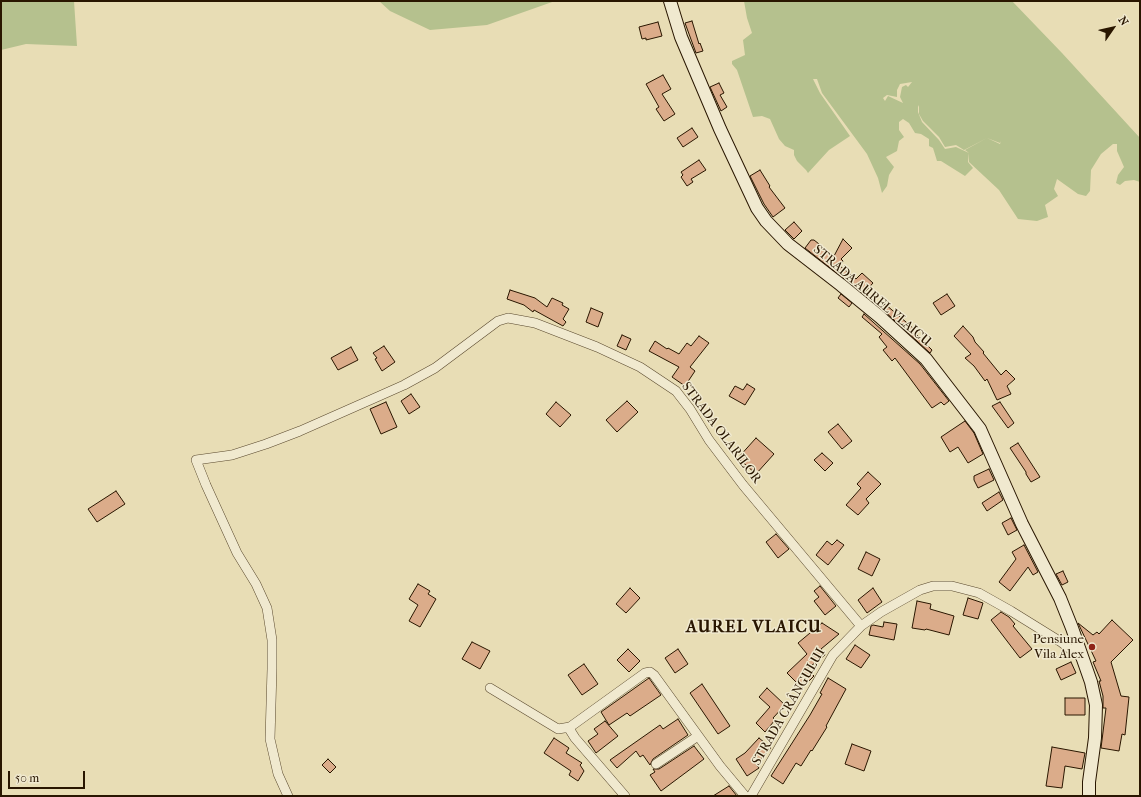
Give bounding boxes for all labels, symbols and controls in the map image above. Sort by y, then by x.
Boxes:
north arrow [1093,8,1133,48]
text: N [1116,14,1131,28]
street label: STRADA AUREL VLAICU [810,242,934,350]
street label: STRADA OLARILOR [678,379,764,487]
district label: AUREL VLAICU [686,618,822,638]
place label: Pensiune Vila Alex [1033,632,1084,663]
marker: Pensiune Vila Alex [1087,642,1097,652]
street label: STRADA CRÂNGULUI [749,646,829,768]
scale bar [10,763,87,789]
text: 50 m [15,771,39,785]

